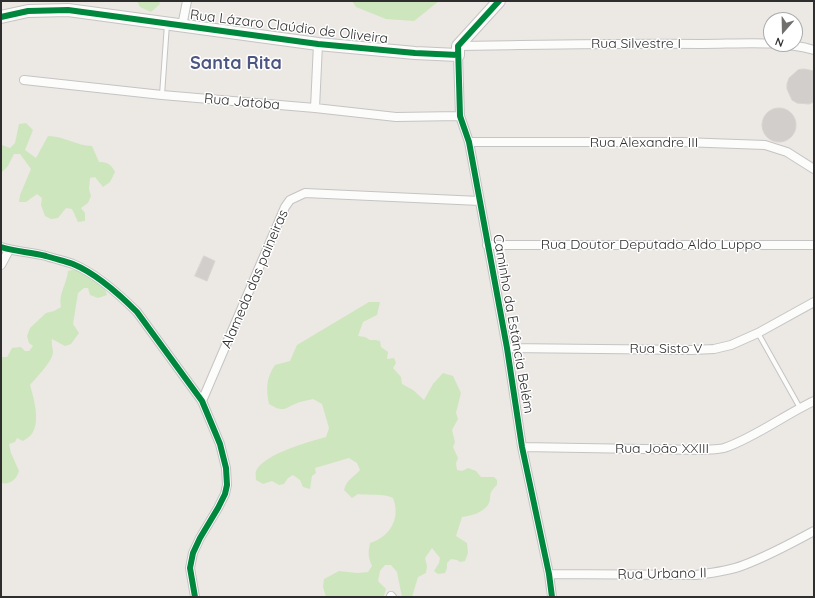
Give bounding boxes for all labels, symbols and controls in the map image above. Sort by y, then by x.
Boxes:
street label: Rua Lázaro Claúdio de Oliveira [189,7,389,47]
north arrow [763,12,803,52]
text: N [773,34,785,50]
street label: Rua Silvestre I [591,36,681,52]
district label: Santa Rita [190,53,282,75]
street label: Rua Jatoba [203,90,281,114]
street label: Rua Alexandre III [590,135,698,151]
street label: Alameda das paineiras [218,207,292,351]
street label: Caminho da Estância Belém [489,233,537,415]
street label: Rua Doutor Deputado Aldo Luppo [541,237,761,253]
street label: Rua Sisto V [629,341,703,357]
street label: Rua João XXIII [615,441,709,457]
street label: Rua Urbano II [617,565,707,583]

